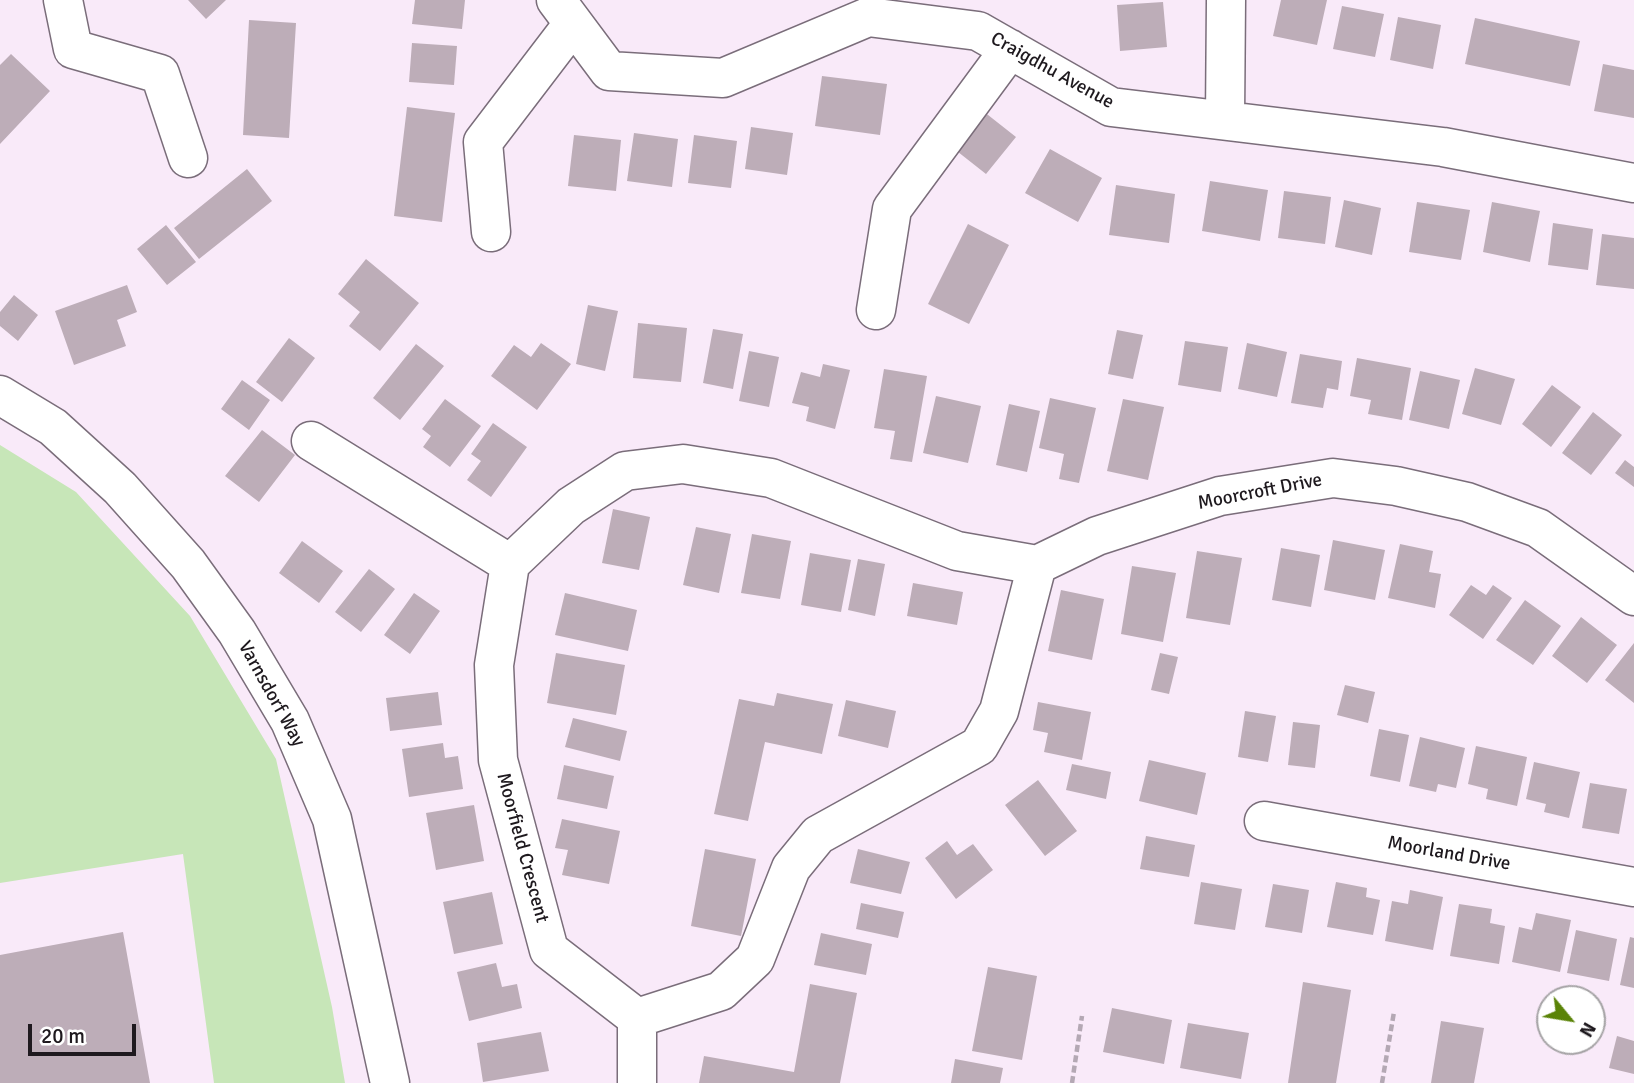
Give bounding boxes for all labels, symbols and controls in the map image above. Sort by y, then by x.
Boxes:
street label: Craigdhu Avenue [986,28,1118,114]
street label: Moorcroft Drive [1196,469,1324,515]
street label: Varnsdorf Way [233,637,309,751]
street label: Moorfield Crescent [491,771,553,925]
street label: Moorland Drive [1386,832,1512,876]
north arrow [1536,985,1606,1055]
scale bar [32,1010,140,1054]
text: N [1574,1018,1601,1041]
text: 20 m [41,1023,85,1049]

